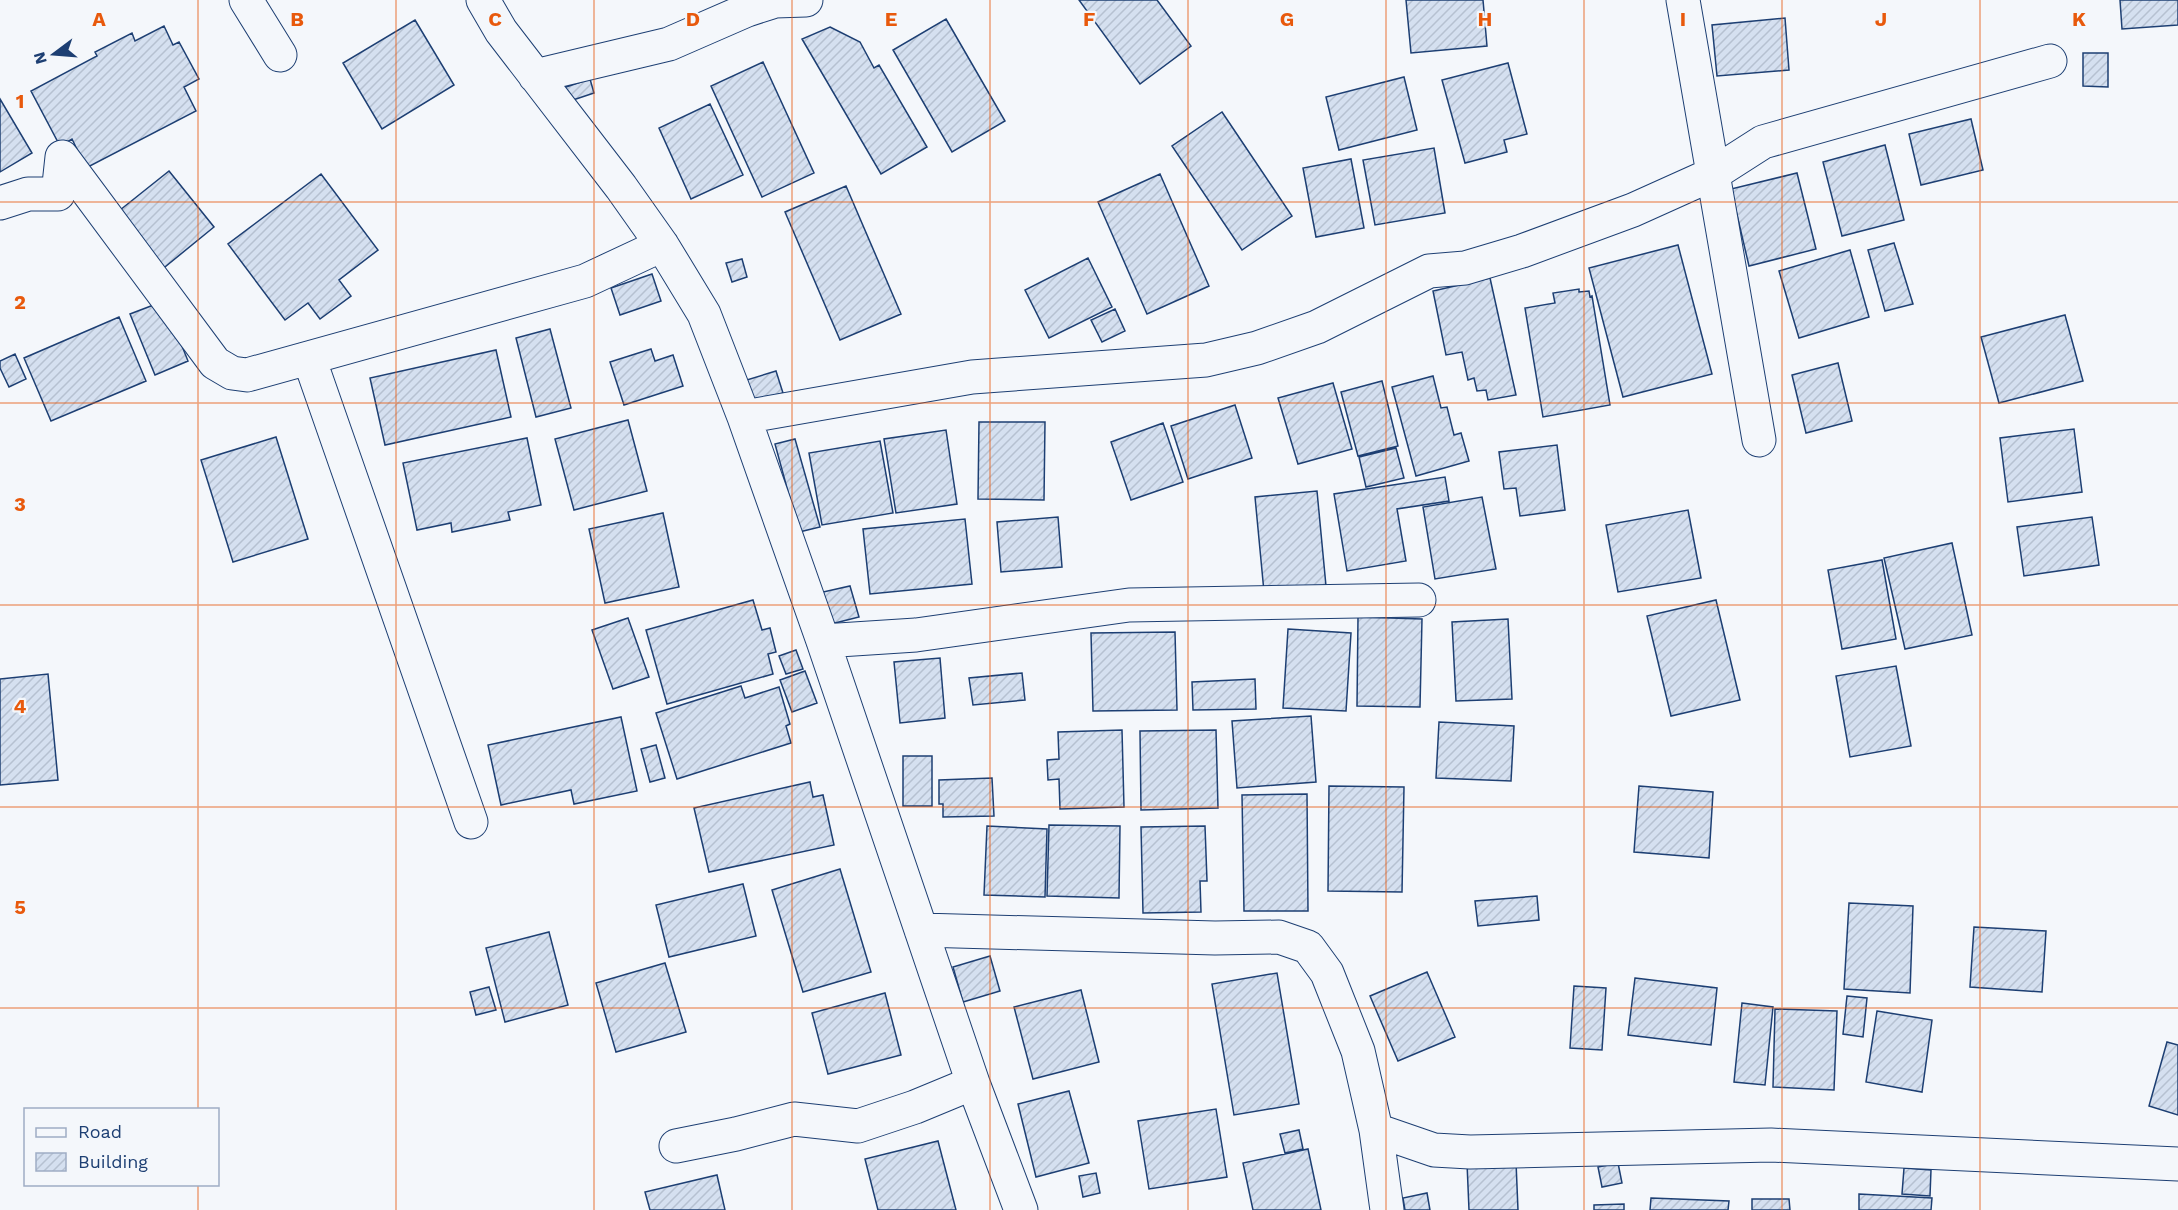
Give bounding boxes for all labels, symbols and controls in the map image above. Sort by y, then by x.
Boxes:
text: A [92,7,106,31]
text: B [290,7,304,31]
text: C [488,7,502,31]
text: D [686,7,700,31]
text: E [885,7,897,31]
text: F [1083,7,1095,31]
text: G [1280,7,1294,31]
text: H [1478,7,1492,31]
text: I [1680,7,1686,31]
text: J [1875,7,1887,31]
text: K [2072,7,2086,31]
north arrow [24,24,84,84]
text: N [29,50,51,66]
text: 1 [16,89,24,113]
text: 2 [14,290,26,314]
text: 3 [14,492,26,516]
text: 4 [14,694,27,718]
text: 5 [14,895,26,919]
legend [24,1108,219,1186]
text: Road [78,1121,122,1142]
text: Building [78,1151,148,1172]

